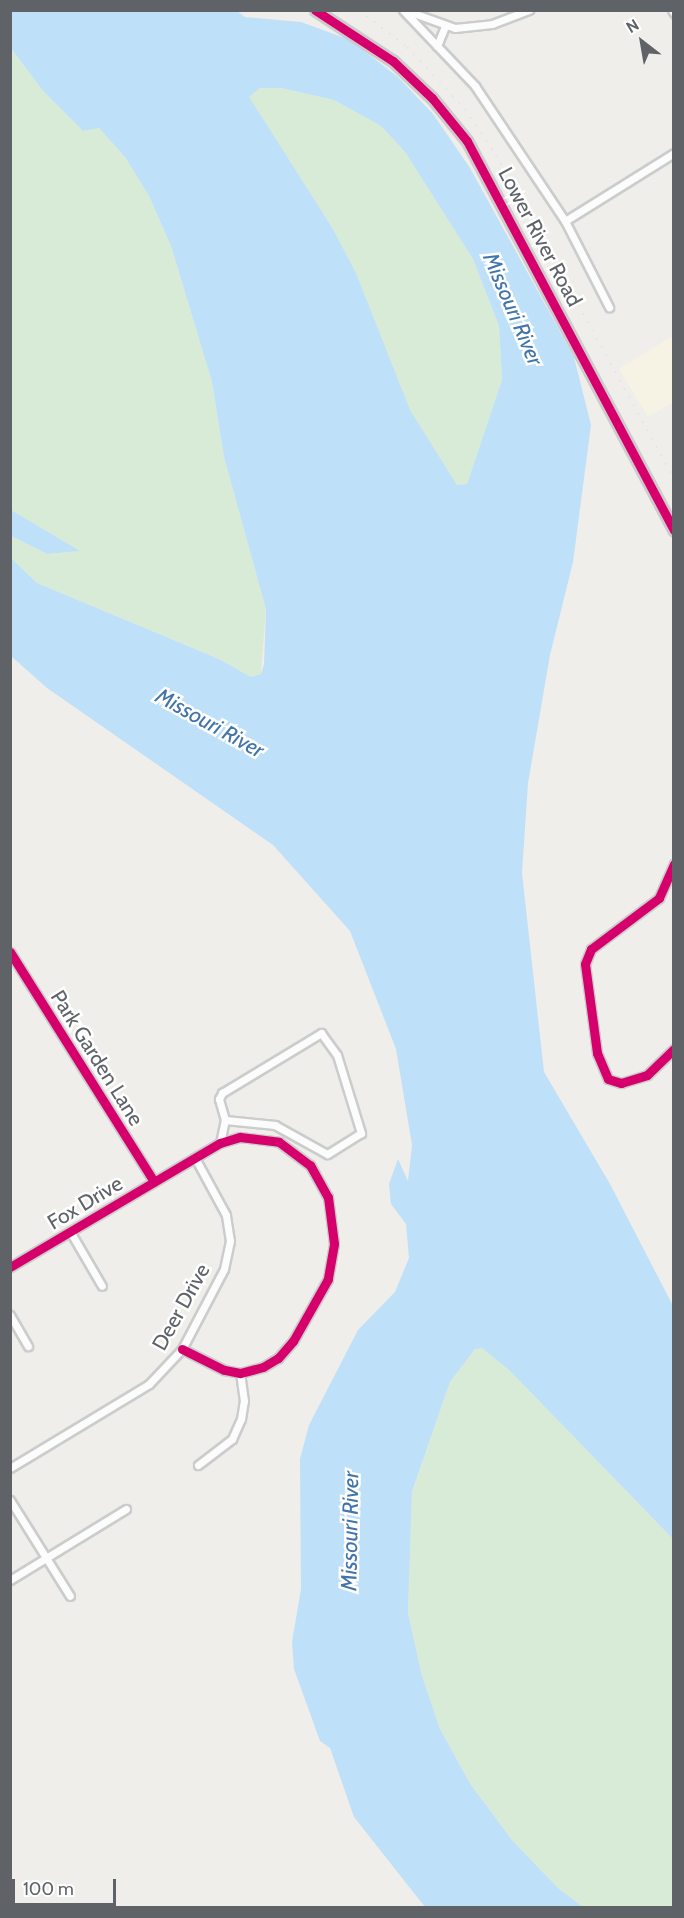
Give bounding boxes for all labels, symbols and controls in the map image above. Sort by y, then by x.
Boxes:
north arrow [612,12,672,72]
text: N [623,15,642,37]
street label: Lower River Road [493,163,587,311]
water label: Missouri River [477,249,549,369]
water label: Missouri River [151,682,269,764]
street label: Park Garden Lane [45,986,149,1130]
street label: Fox Drive [43,1171,127,1235]
street label: Deer Drive [147,1259,215,1355]
water label: Missouri River [336,1471,364,1591]
scale bar [15,1867,118,1905]
text: 100 m [23,1878,74,1900]

